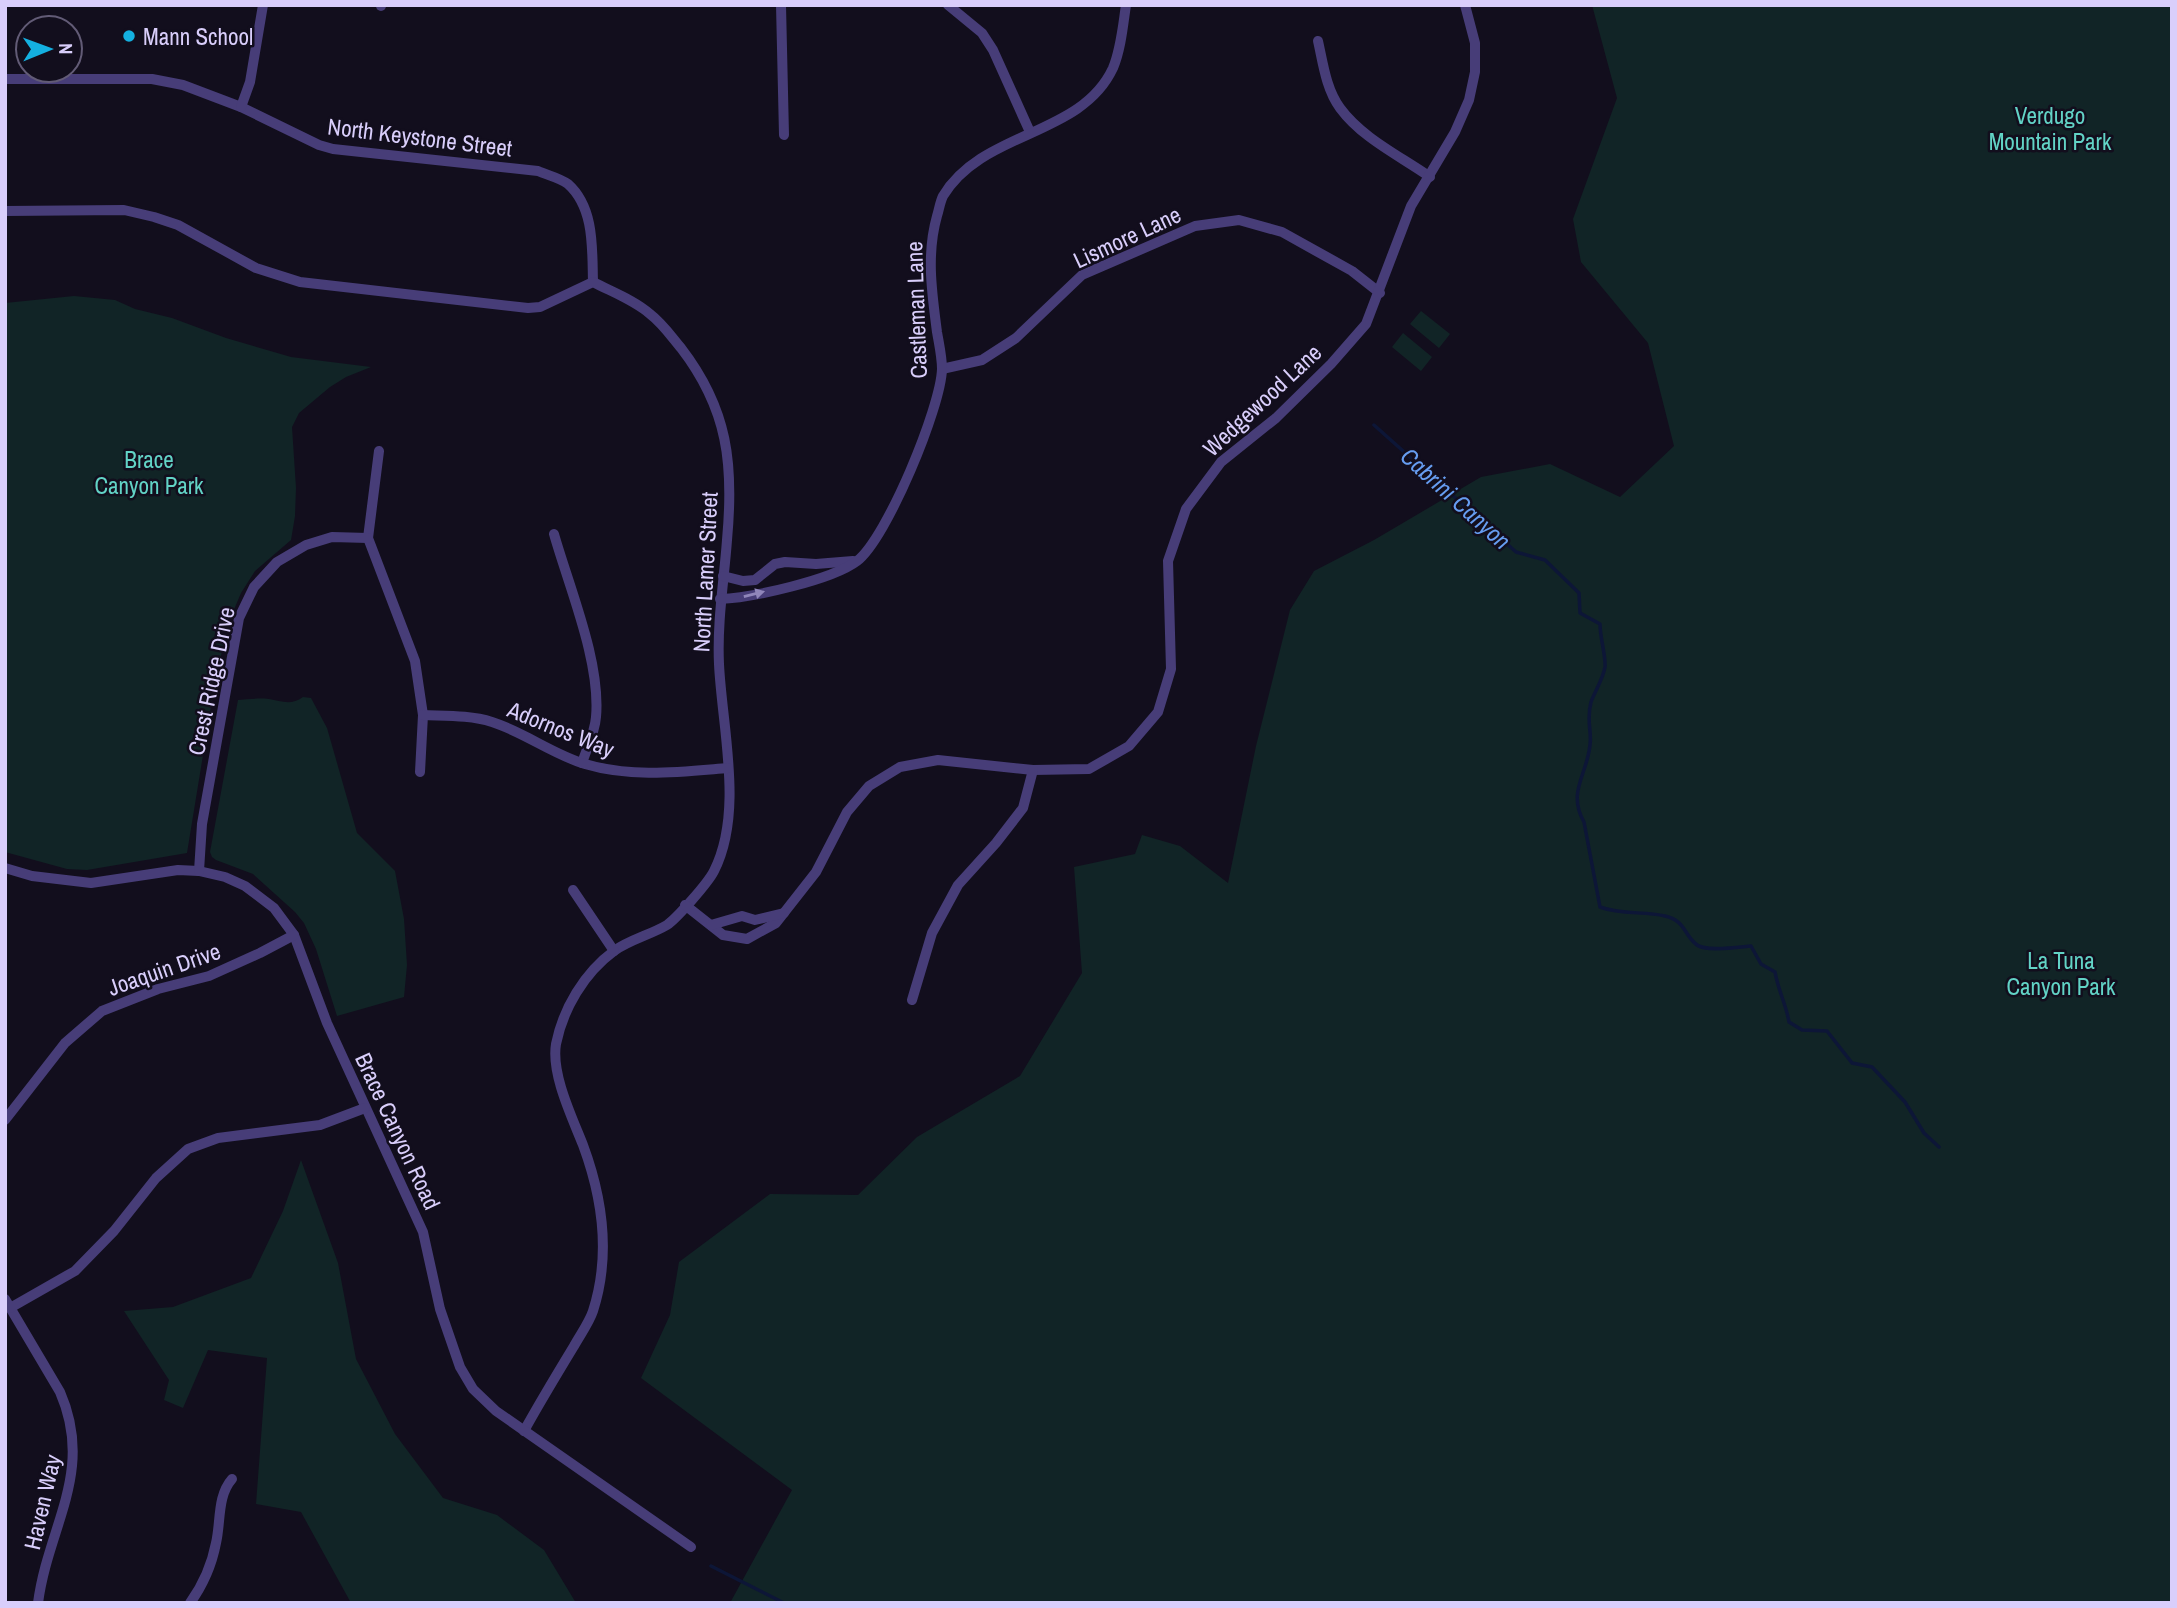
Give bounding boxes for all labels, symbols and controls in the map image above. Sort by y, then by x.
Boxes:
north arrow [14,14,84,84]
place label: Mann School [143,21,253,52]
marker: Mann School [121,28,137,44]
text: N [53,43,79,55]
park label: Verdugo Mountain Park [1989,100,2112,157]
street label: North Keystone Street [326,110,514,164]
street label: Lismore Lane [1068,199,1186,275]
street label: Castleman Lane [898,241,934,379]
street label: Wedgewood Lane [1196,337,1328,463]
water label: Cabrini Canyon [1394,440,1518,556]
park label: Brace Canyon Park [94,444,204,501]
street label: North Lamer Street [685,491,725,653]
one-way arrow [743,589,765,600]
street label: Crest Ridge Drive [180,604,242,758]
street label: Adornos Way [502,693,619,765]
street label: Joaquin Drive [103,935,225,1003]
park label: La Tuna Canyon Park [2006,945,2116,1002]
street label: Brace Canyon Road [348,1047,448,1215]
street label: Haven Way [16,1451,68,1553]

